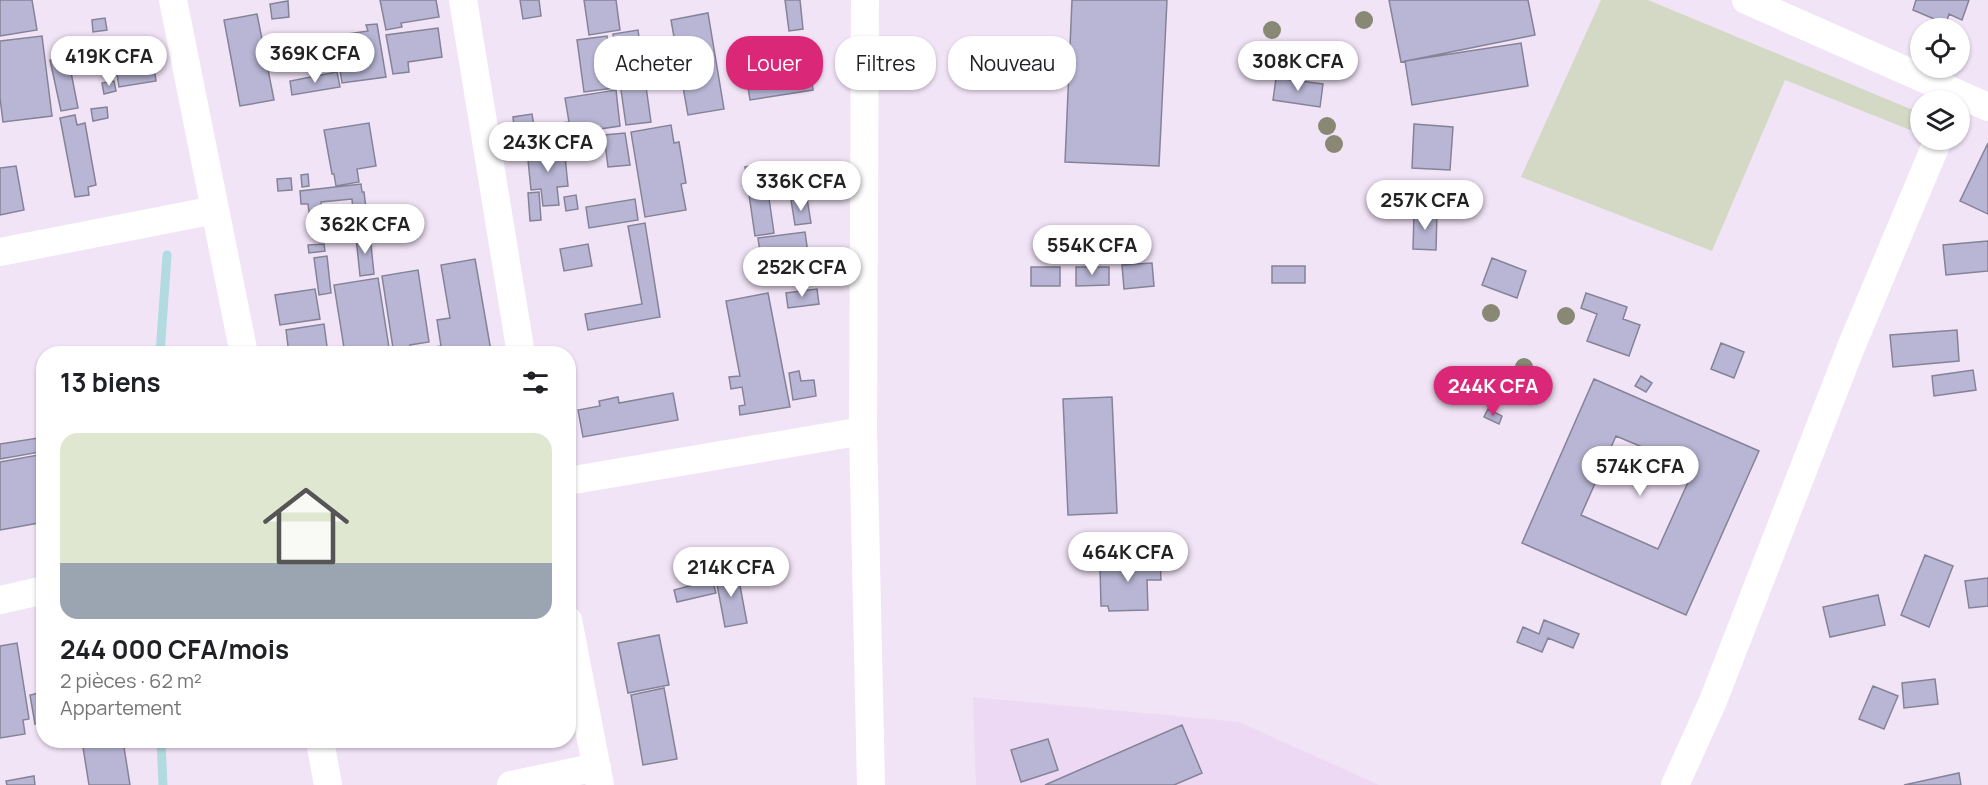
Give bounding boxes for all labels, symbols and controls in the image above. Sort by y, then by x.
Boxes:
map controls [1910,18,1970,150]
button: locate [1910,18,1970,78]
pin: 369K CFA [253,33,377,84]
pin: 419K CFA [47,36,171,87]
chip: Acheter [594,36,714,90]
chip: Louer [726,36,823,90]
chip: Filtres [835,36,936,90]
chip: Nouveau [948,36,1076,90]
text: 369K CFA [270,39,360,66]
pin: 308K CFA [1236,41,1360,92]
text: 419K CFA [65,42,153,69]
text: 308K CFA [1252,47,1344,74]
button: layers [1910,90,1970,150]
pin: 243K CFA [486,122,610,173]
text: 243K CFA [503,128,593,155]
pin: 336K CFA [739,161,863,212]
text: 336K CFA [756,167,846,194]
pin: 257K CFA [1363,180,1487,231]
text: 257K CFA [1380,186,1470,213]
pin: 362K CFA [303,204,427,255]
text: 362K CFA [320,210,410,237]
pin: 554K CFA [1030,225,1154,276]
text: 554K CFA [1047,231,1137,258]
pin: 252K CFA [740,247,864,298]
text: 252K CFA [757,253,847,280]
text: 13 biens [60,364,161,400]
icon: filters [519,366,552,399]
pin: 244K CFA [1431,366,1555,417]
text: 244K CFA [1448,372,1538,399]
pin: 574K CFA [1578,446,1702,497]
text: 574K CFA [1596,452,1684,479]
icon: home [252,472,360,580]
pin: 464K CFA [1066,532,1190,583]
text: 464K CFA [1082,538,1174,565]
pin: 214K CFA [669,547,793,598]
text: 214K CFA [687,553,775,580]
text: 244 000 CFA/mois [60,631,289,667]
text: 2 pièces · 62 m² [60,667,202,694]
text: Appartement [60,694,182,721]

